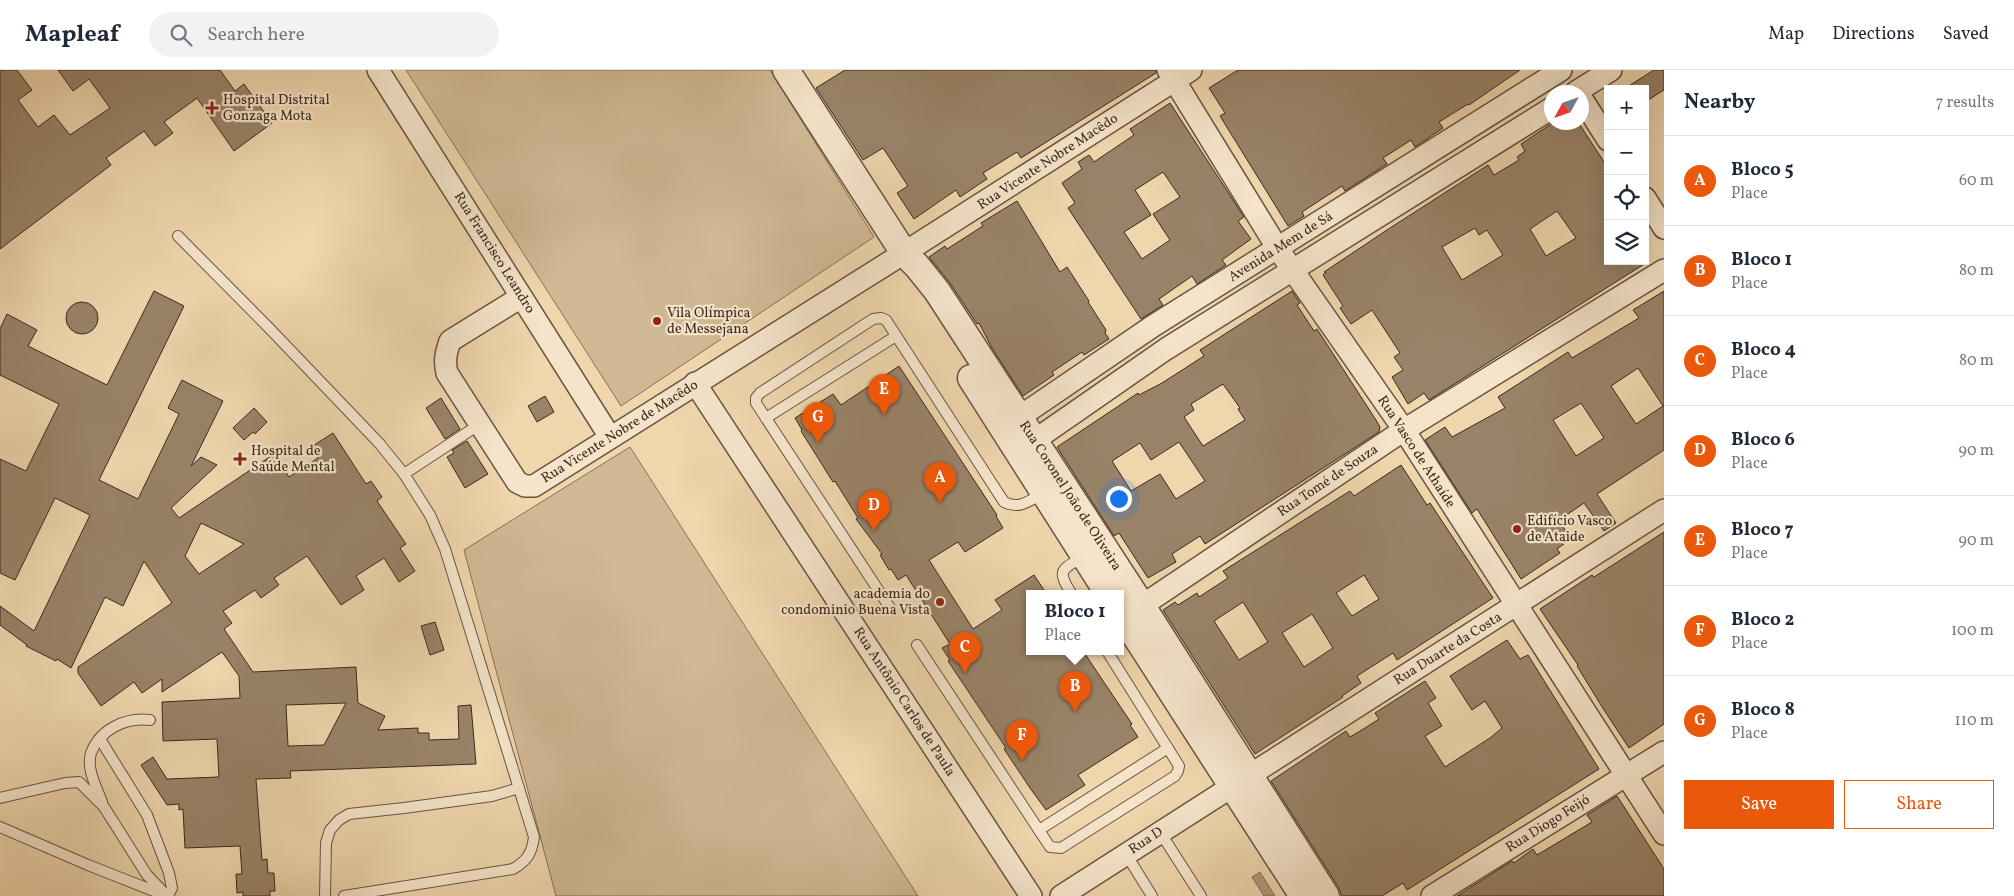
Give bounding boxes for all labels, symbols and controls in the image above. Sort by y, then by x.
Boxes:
search box [149,12,499,57]
text: Mapleaf [25,18,119,52]
icon: search [167,21,195,49]
text: Search here [207,22,305,48]
text: Map [1768,22,1804,47]
text: Directions [1832,22,1915,47]
text: Saved [1943,22,1989,47]
north arrow [1544,85,1589,130]
map controls [1604,85,1649,265]
button: + [1604,85,1649,130]
text: Nearby [1684,88,1755,117]
place label: Hospital Distrital Gonzaga Mota [223,91,330,126]
text: 7 results [1936,92,1994,114]
marker: Hospital Distrital Gonzaga Mota [205,101,219,115]
street label: Rua Vicente Nobre Macêdo [974,109,1122,215]
button: − [1604,130,1649,175]
text: Bloco 5 [1731,157,1794,183]
text: A [1694,170,1706,192]
text: 60 m [1959,170,1994,192]
button: locate [1604,175,1649,220]
text: Place [1731,183,1768,205]
street label: Rua Francisco Leandro [449,189,539,317]
street label: Avenida Mem de Sá [1225,207,1337,287]
button: layers [1604,220,1649,265]
text: Bloco 1 [1731,247,1792,273]
text: B [1695,260,1705,282]
text: 80 m [1959,260,1994,282]
text: Place [1731,273,1768,295]
place label: Vila Olímpica de Messejana [667,304,751,339]
marker: Vila Olímpica de Messejana [651,315,663,327]
text: Bloco 4 [1731,337,1796,363]
text: C [1695,350,1705,372]
text: 80 m [1959,350,1994,372]
text: Place [1731,363,1768,385]
pin: E [868,374,900,415]
street label: Rua Vicente Nobre de Macêdo [538,376,702,488]
street label: Rua Vasco de Athaíde [1372,392,1460,512]
pin: G [802,402,834,443]
street label: Rua Coronel João de Oliveira [1014,417,1126,575]
text: Bloco 6 [1731,427,1795,453]
street label: Rua Tomé de Souza [1274,440,1382,522]
text: D [1694,440,1706,462]
text: 90 m [1958,440,1994,462]
place label: Hospital de Saúde Mental [251,442,335,477]
marker: Hospital de Saúde Mental [233,452,247,466]
text: Place [1731,453,1768,475]
pin: A [924,462,956,503]
your location [1106,486,1132,512]
pin: D [858,490,890,531]
place label: Edifício Vasco de Ataide [1527,512,1612,547]
text: Bloco 7 [1731,517,1794,543]
marker: Edifício Vasco de Ataide [1511,523,1523,535]
text: E [1695,530,1705,552]
text: 90 m [1958,530,1994,552]
text: Place [1731,543,1768,565]
place label: academia do condominio Buena Vista [781,585,930,620]
popup [1026,590,1124,655]
marker: academia do condominio Buena Vista [934,596,946,608]
text: Bloco 1 [1044,599,1106,625]
text: Bloco 2 [1731,607,1794,633]
street label: Rua Duarte da Costa [1390,608,1506,690]
text: F [1695,620,1705,642]
text: 100 m [1951,620,1994,642]
street label: Rua Antônio Carlos de Paula [849,624,959,780]
text: Place [1044,625,1081,647]
pin: C [949,632,981,673]
text: Place [1731,633,1768,655]
pin: B [1059,671,1091,712]
text: Bloco 8 [1731,697,1795,723]
text: G [1694,710,1706,732]
text: 110 m [1955,710,1994,732]
pin: F [1006,720,1038,761]
text: Place [1731,723,1768,745]
button: Save [1684,780,1834,829]
button: Share [1844,780,1994,829]
street label: Rua Diogo Feijó [1502,791,1594,857]
street label: Rua D [1125,823,1167,859]

